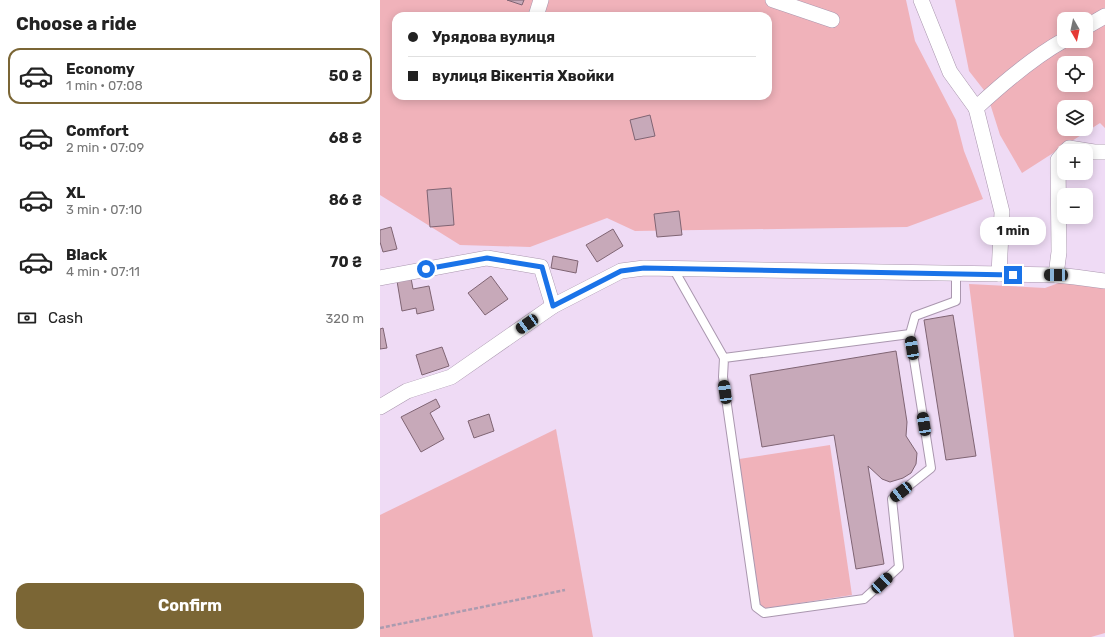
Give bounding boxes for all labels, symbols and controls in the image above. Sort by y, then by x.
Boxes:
north arrow [1057,12,1093,48]
map controls [1057,12,1093,224]
text: Choose a ride [16,13,137,35]
text: Урядова вулиця [432,28,555,46]
button: locate [1057,56,1093,92]
icon: car [18,58,54,94]
text: Economy [66,60,135,78]
text: 50 ₴ [329,67,362,85]
text: вулиця Вікентія Хвойки [432,67,614,85]
text: 1 min · 07:08 [66,78,143,93]
button: layers [1057,100,1093,136]
icon: car [18,120,54,156]
text: Comfort [66,122,129,140]
text: 68 ₴ [329,129,362,147]
text: 2 min · 07:09 [66,140,144,155]
button: + [1057,144,1093,180]
icon: car [18,182,54,218]
text: XL [66,184,85,202]
button: − [1057,188,1093,224]
text: 86 ₴ [329,191,362,209]
text: 3 min · 07:10 [66,202,142,217]
callout: 1 min [980,217,1046,245]
text: 1 min [996,223,1030,238]
icon: car [18,244,54,280]
text: Black [66,246,107,264]
text: 70 ₴ [330,253,362,271]
route start [417,260,435,278]
text: 4 min · 07:11 [66,264,140,279]
route end [1004,266,1022,284]
car [1044,269,1068,281]
icon: cash [16,307,38,329]
text: Cash [48,309,83,327]
text: 320 m [326,311,364,326]
car [514,312,540,336]
car [904,335,920,361]
car [717,379,733,405]
car [916,411,932,437]
car [888,480,914,504]
car [869,570,895,596]
button: Confirm [16,583,364,629]

